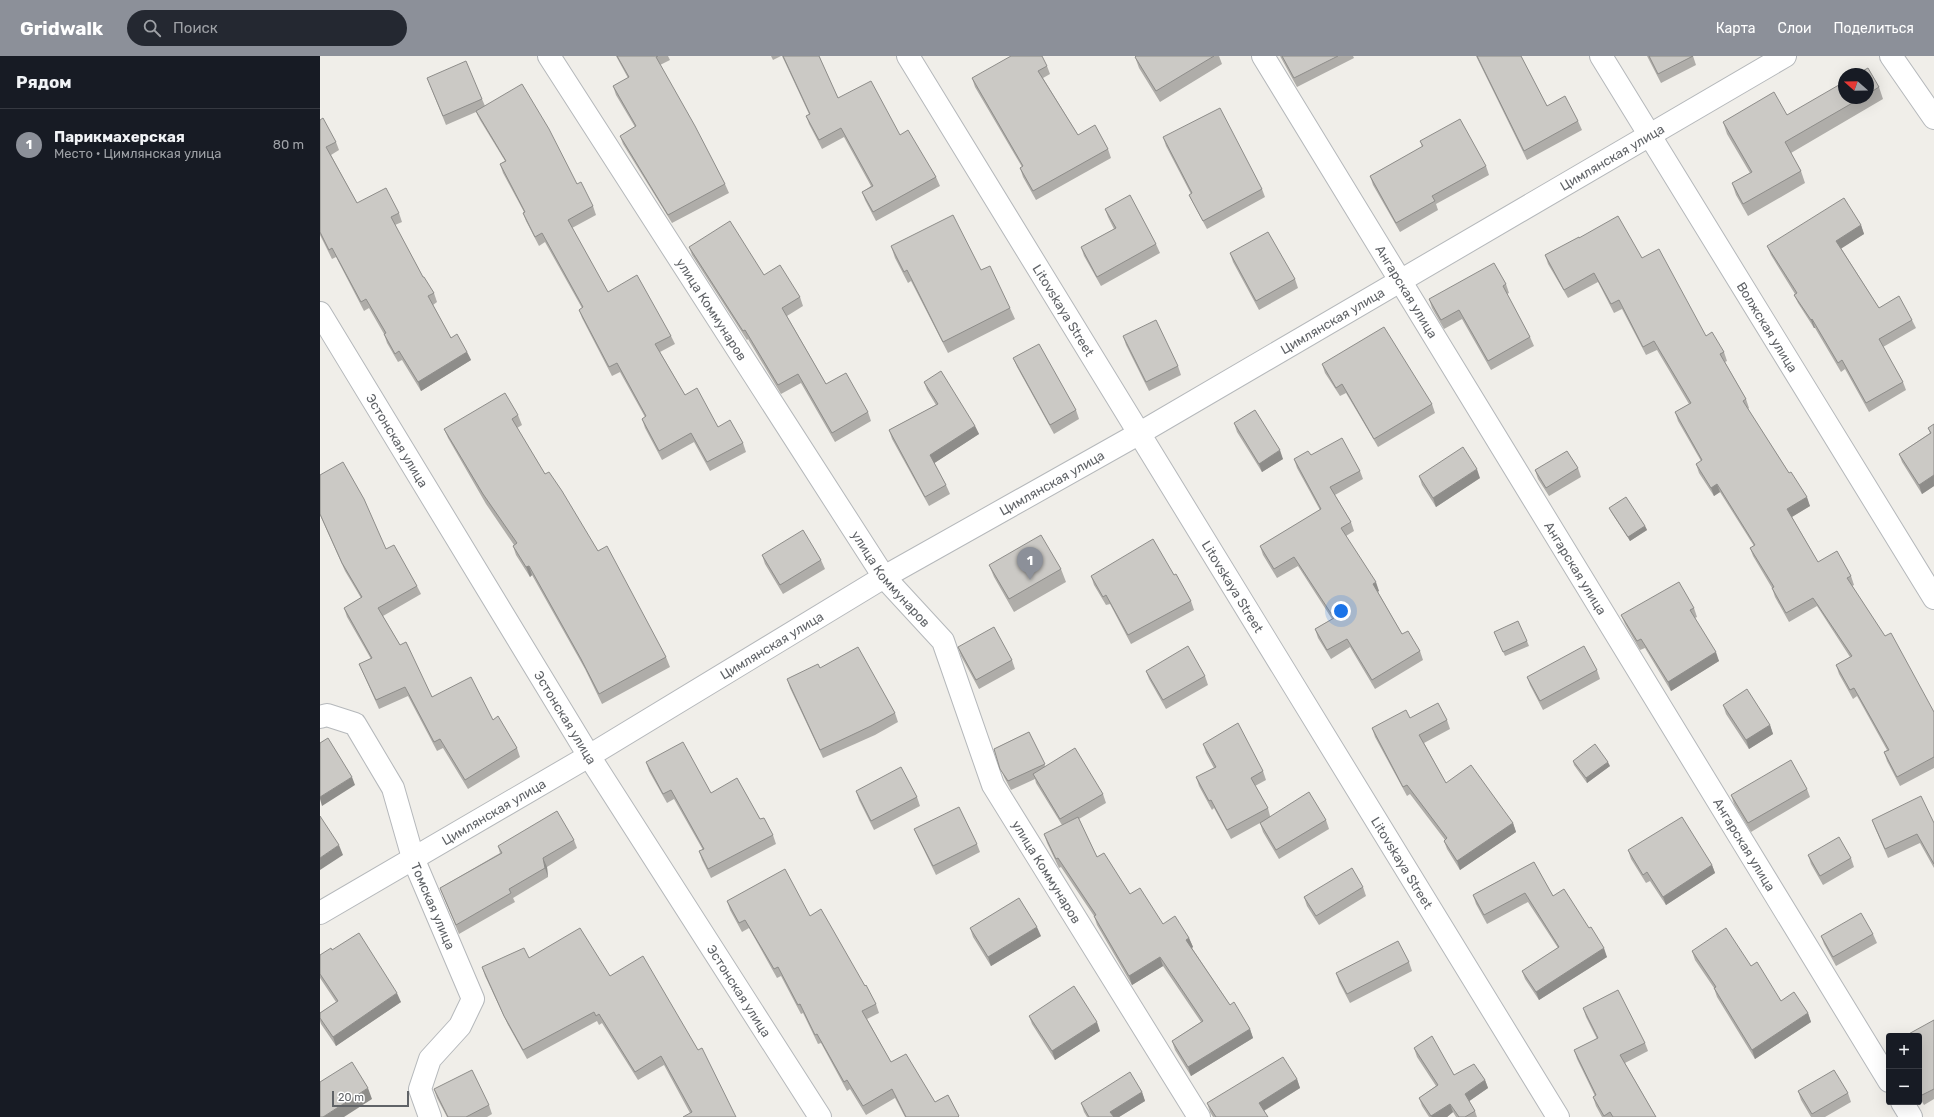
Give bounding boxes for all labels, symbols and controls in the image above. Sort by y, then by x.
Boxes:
search box [127,10,407,46]
text: Gridwalk [20,17,103,40]
icon: search [141,17,163,39]
text: Поиск [173,19,218,37]
text: Карта [1716,20,1756,37]
text: Слои [1778,20,1812,37]
text: Поделиться [1834,20,1914,37]
north arrow [1838,68,1874,104]
text: Рядом [16,72,72,92]
street label: Цимлянская улица [1558,121,1667,194]
text: Парикмахерская [54,128,185,146]
text: 1 [26,137,32,152]
text: 80 m [273,137,304,152]
text: Место · Цимлянская улица [54,146,221,161]
street label: Ангарская улица [1372,243,1441,341]
street label: улица Коммунаров [673,256,750,363]
street label: Litovskaya Street [1029,262,1097,359]
street label: Волжская улица [1734,279,1800,375]
street label: Цимлянская улица [1278,285,1387,357]
street label: Эстонская улица [363,391,431,490]
street label: Цимлянская улица [997,448,1107,519]
street label: Ангарская улица [1541,519,1609,618]
street label: улица Коммунаров [848,528,933,630]
street label: Litovskaya Street [1199,538,1266,635]
pin: 1 [1017,547,1043,580]
your location [1331,601,1351,621]
street label: Цимлянская улица [717,609,826,683]
street label: Эстонская улица [531,668,599,767]
street label: Цимлянская улица [439,776,549,848]
street label: Ангарская улица [1710,796,1778,894]
street label: Litovskaya Street [1368,814,1436,912]
street label: улица Коммунаров [1009,818,1084,926]
street label: Томская улица [408,860,458,952]
street label: Эстонская улица [704,942,774,1040]
map controls [1886,1033,1922,1105]
button: + [1886,1033,1922,1069]
button: − [1886,1069,1922,1105]
scale bar [332,1089,409,1108]
text: 20 m [338,1091,364,1104]

